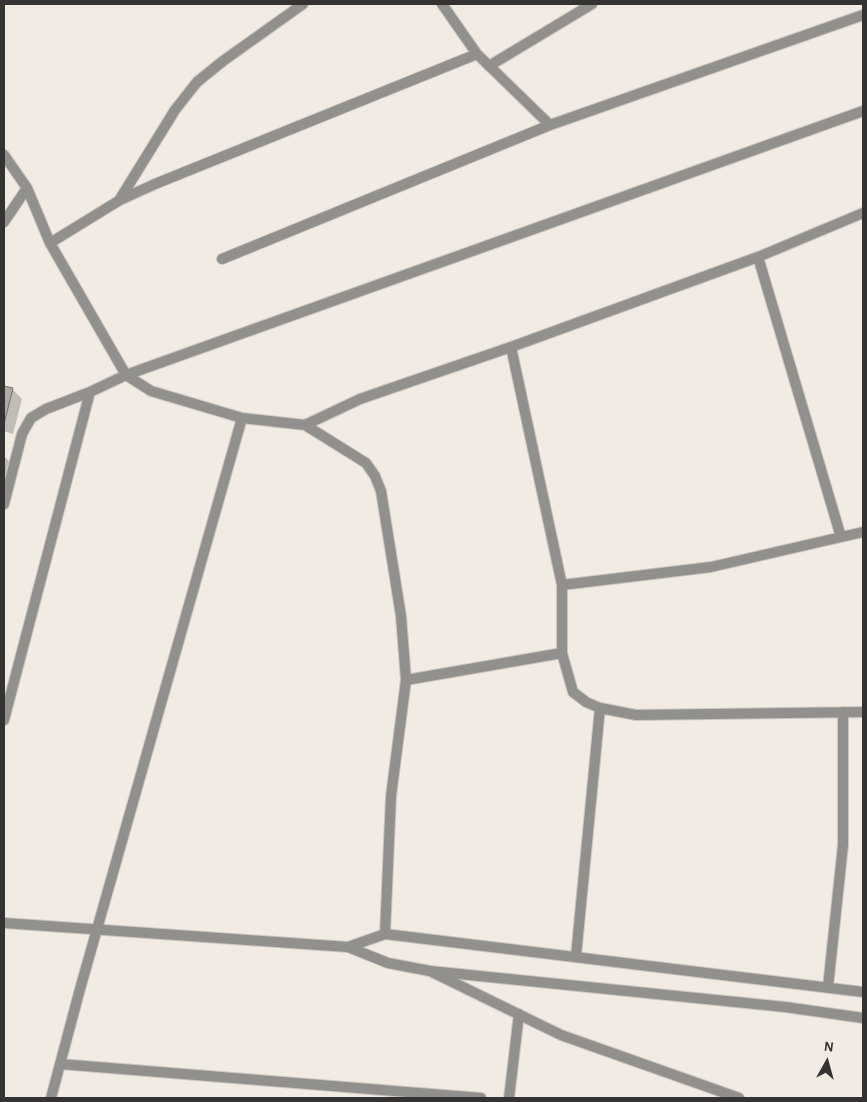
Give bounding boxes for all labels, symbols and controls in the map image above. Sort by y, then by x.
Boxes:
north arrow [802,1037,852,1087]
text: N [823,1040,835,1055]

